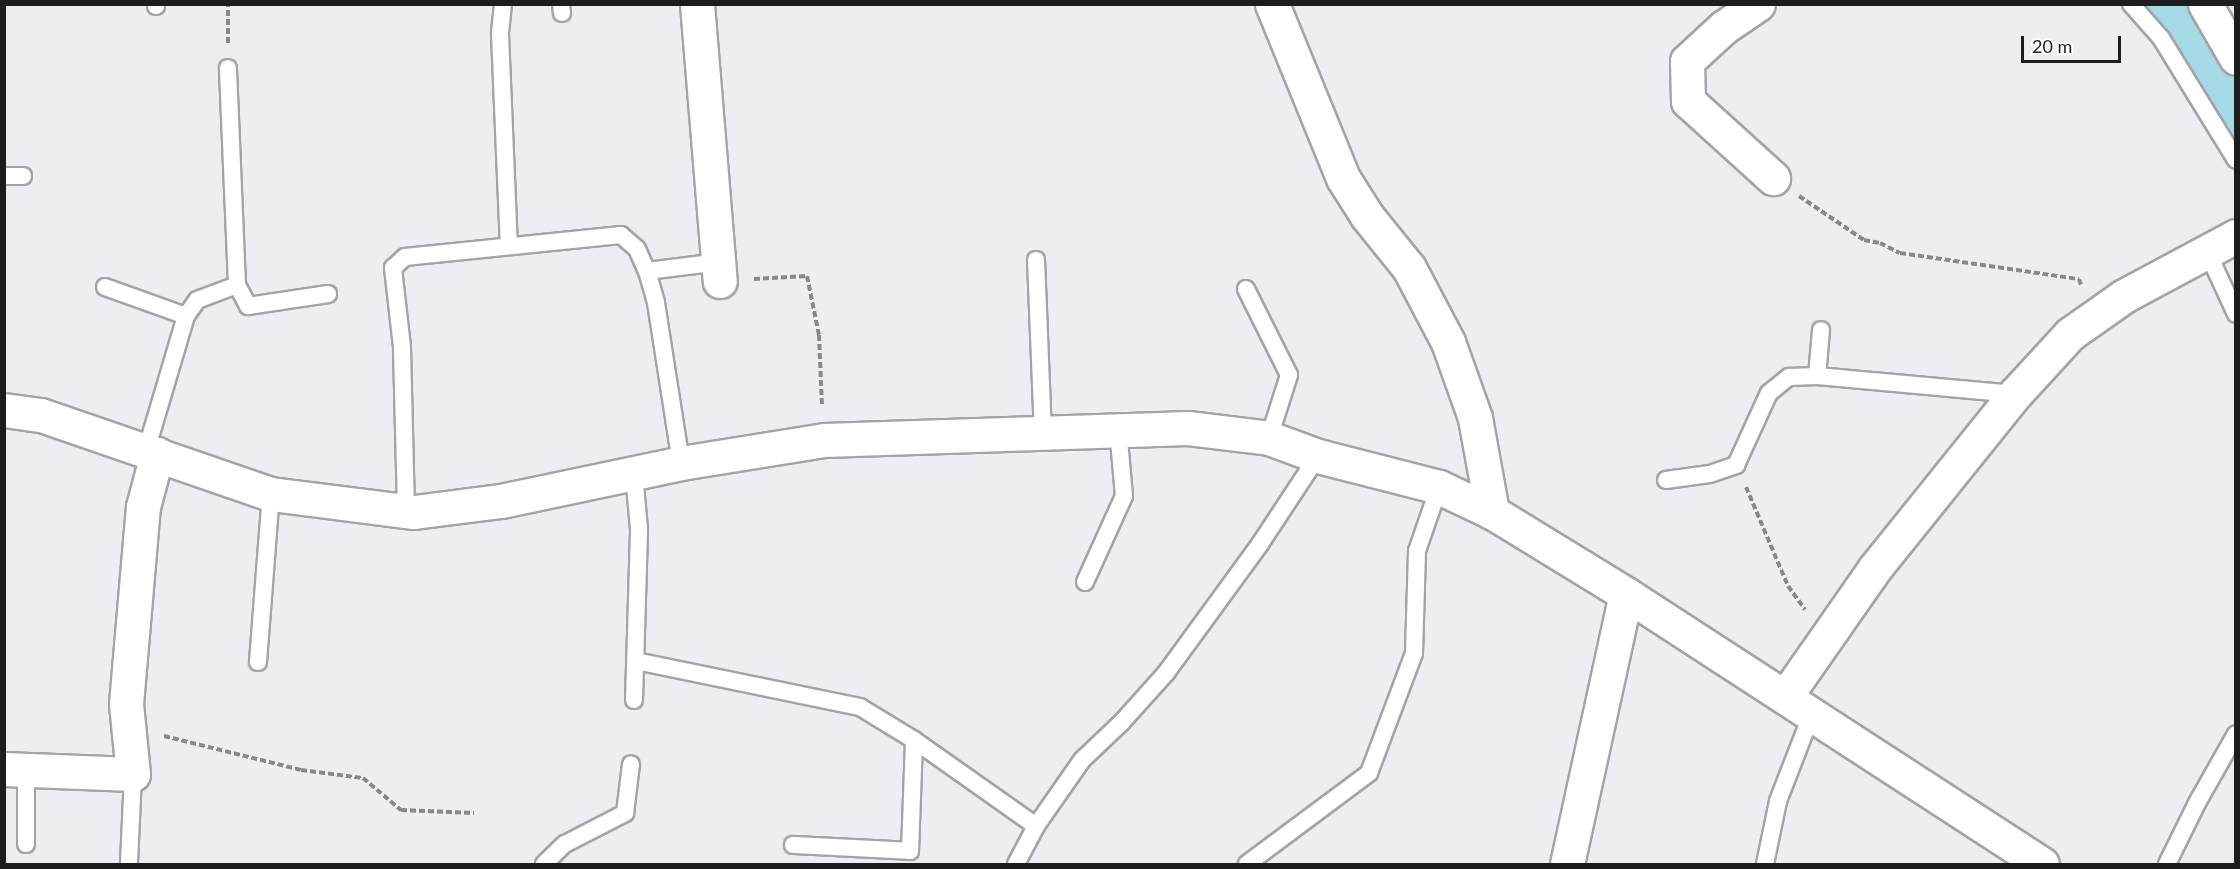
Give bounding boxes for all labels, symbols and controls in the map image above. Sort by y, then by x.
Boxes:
scale bar [2024,24,2124,62]
text: 20 m [2032,35,2072,57]

